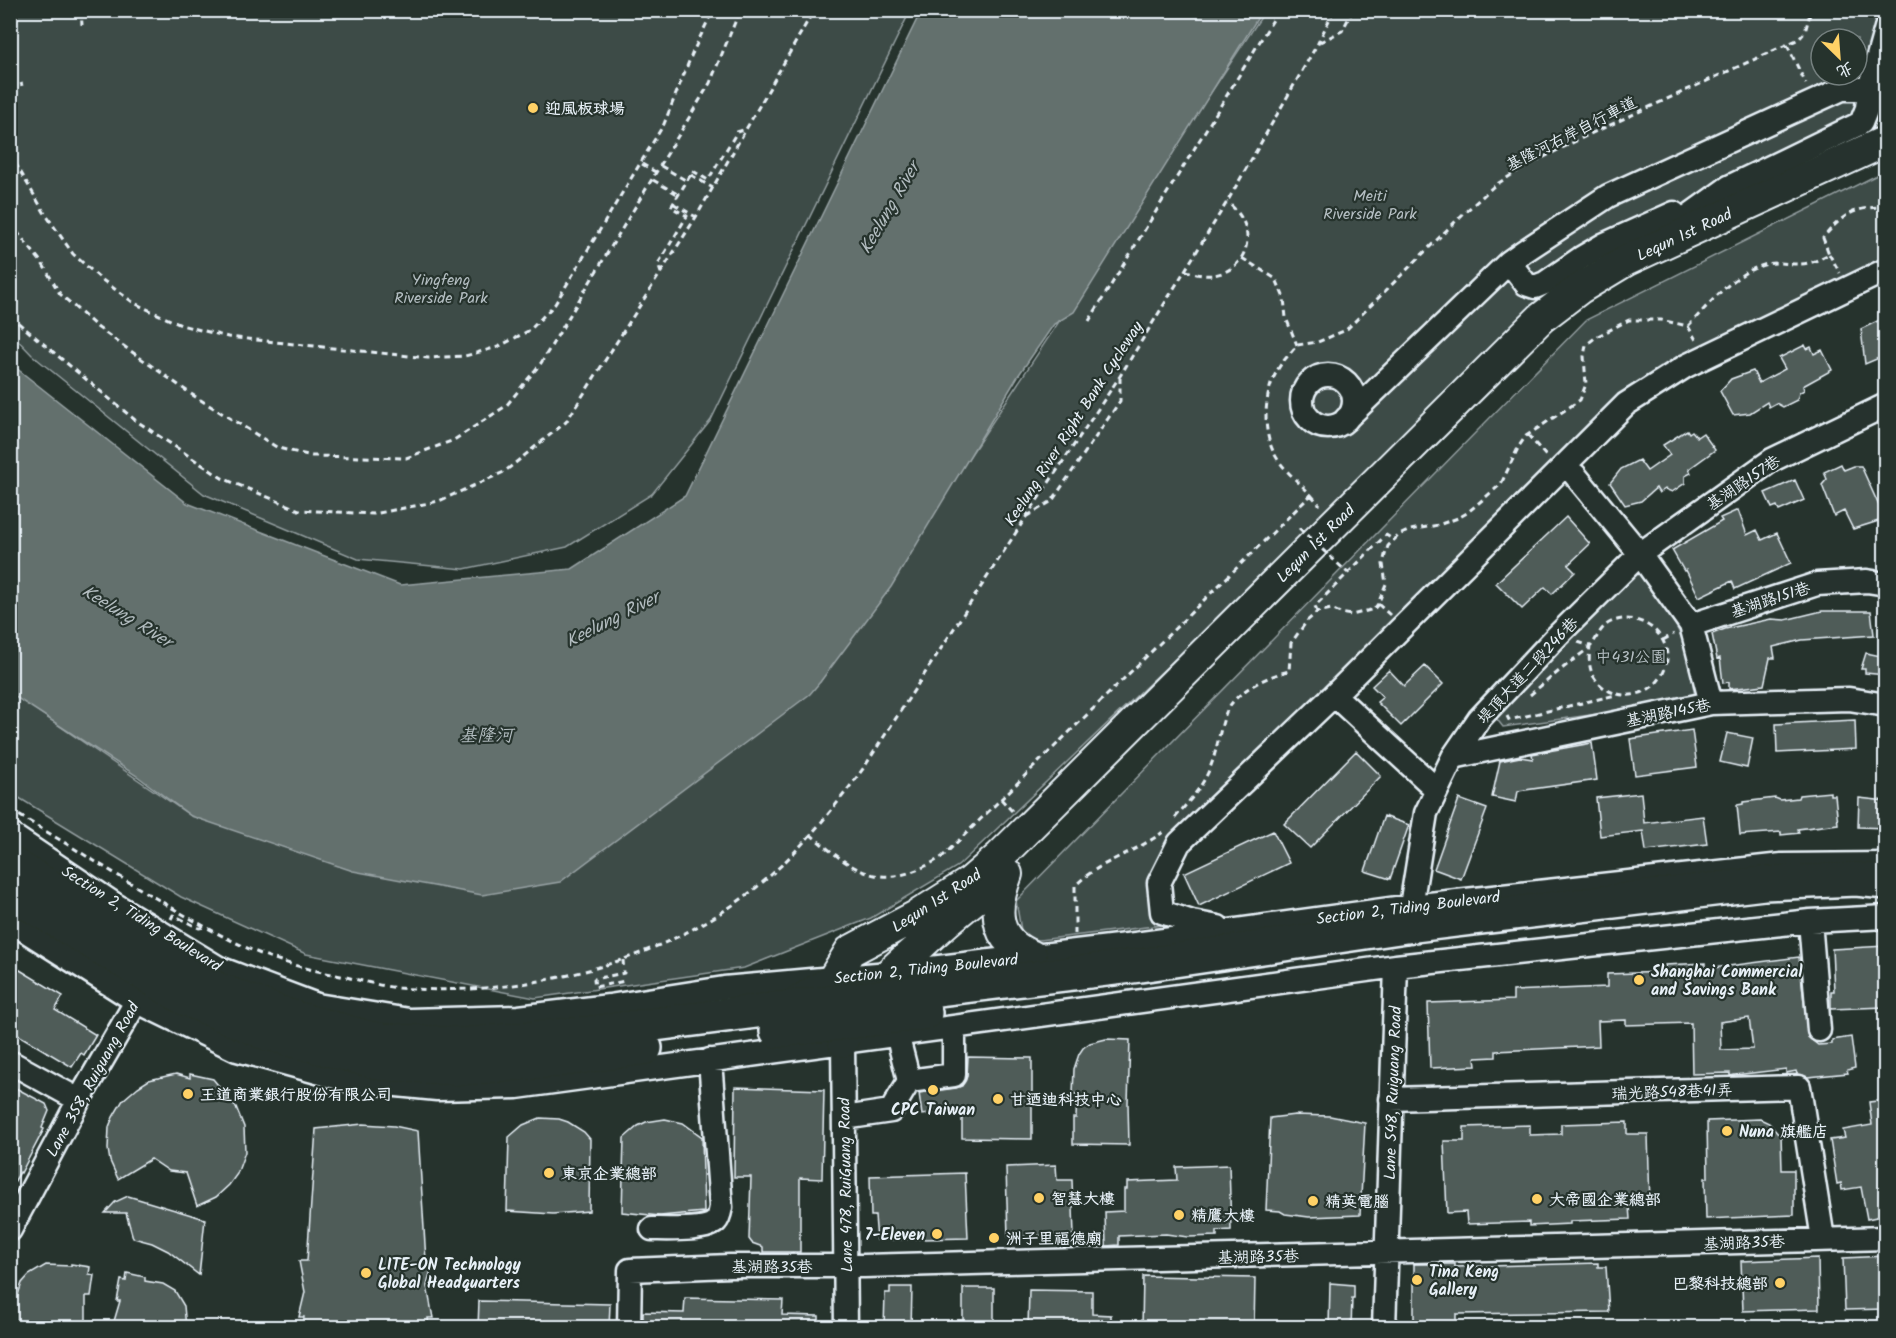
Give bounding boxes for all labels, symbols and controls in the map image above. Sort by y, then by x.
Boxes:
north arrow [1809,27,1869,87]
text: 北 [1832,55,1857,84]
street label: 基隆河右岸自行車道 [1502,91,1642,178]
place label: 迎風板球場 [545,97,625,122]
marker: 迎風板球場 [526,101,540,115]
water label: Keelung River [852,154,930,260]
park label: Meiti Riverside Park [1323,184,1417,227]
street label: Lequn 1st Road [1633,202,1737,268]
park label: Yingfeng Riverside Park [394,268,488,311]
street label: Keelung River Right Bank Cycleway [998,316,1150,531]
street label: 基湖路157巷 [1702,449,1786,517]
street label: Lequn 1st Road [1271,498,1362,589]
street label: 基湖路151巷 [1727,576,1814,625]
water label: Keelung River [75,578,180,659]
water label: Keelung River [561,582,668,656]
street label: 堤頂大道二段246巷 [1472,612,1585,730]
park label: 中431公園 [1596,645,1666,670]
street label: 基湖路145巷 [1623,693,1713,734]
water label: 基隆河 [459,722,516,751]
street label: Section 2, Tiding Boulevard [56,860,227,979]
street label: Lequn 1st Road [887,862,988,940]
street label: Section 2, Tiding Boulevard [1315,885,1502,932]
street label: Section 2, Tiding Boulevard [833,947,1020,992]
place label: Shanghai Commercial and Savings Bank [1651,960,1803,1003]
marker: Shanghai Commercial and Savings Bank [1632,973,1646,987]
street label: Lane 358, Ruiguang Road [40,997,147,1162]
street label: Lane 548, Ruiguang Road [1378,1005,1409,1180]
street label: 瑞光路548巷41弄 [1611,1078,1733,1107]
place label: 王道商業銀行股份有限公司 [200,1083,392,1108]
marker: CPC Taiwan [926,1083,940,1097]
marker: 王道商業銀行股份有限公司 [181,1087,195,1101]
place label: 甘迺迪科技中心 [1010,1088,1122,1113]
marker: 甘迺迪科技中心 [991,1092,1005,1106]
street label: Lane 478, RuiGuang Road [832,1096,861,1273]
place label: CPC Taiwan [891,1098,975,1123]
place label: Nuna 旗艦店 [1739,1120,1828,1145]
marker: Nuna 旗艦店 [1720,1124,1734,1138]
place label: 東京企業總部 [561,1162,657,1187]
marker: 東京企業總部 [542,1166,556,1180]
place label: 智慧大樓 [1051,1187,1115,1212]
place label: 大帝國企業總部 [1549,1188,1661,1213]
place label: 精英電腦 [1325,1190,1389,1215]
marker: 智慧大樓 [1032,1191,1046,1205]
marker: 大帝國企業總部 [1530,1192,1544,1206]
marker: 精英電腦 [1306,1194,1320,1208]
place label: 精鷹大樓 [1191,1204,1255,1229]
marker: 精鷹大樓 [1172,1208,1186,1222]
place label: 7-Eleven [865,1223,925,1248]
marker: 7-Eleven [930,1227,944,1241]
place label: 洲子里福德廟 [1006,1227,1102,1252]
street label: 基湖路35巷 [1703,1230,1785,1257]
marker: 洲子里福德廟 [987,1231,1001,1245]
street label: 基湖路35巷 [1217,1244,1299,1271]
place label: LITE-ON Technology Global Headquarters [378,1253,522,1296]
street label: 基湖路35巷 [731,1255,813,1280]
place label: Tina Keng Gallery [1429,1260,1499,1303]
marker: LITE-ON Technology Global Headquarters [359,1266,373,1280]
place label: 巴黎科技總部 [1672,1272,1768,1297]
marker: Tina Keng Gallery [1410,1273,1424,1287]
marker: 巴黎科技總部 [1773,1276,1787,1290]

